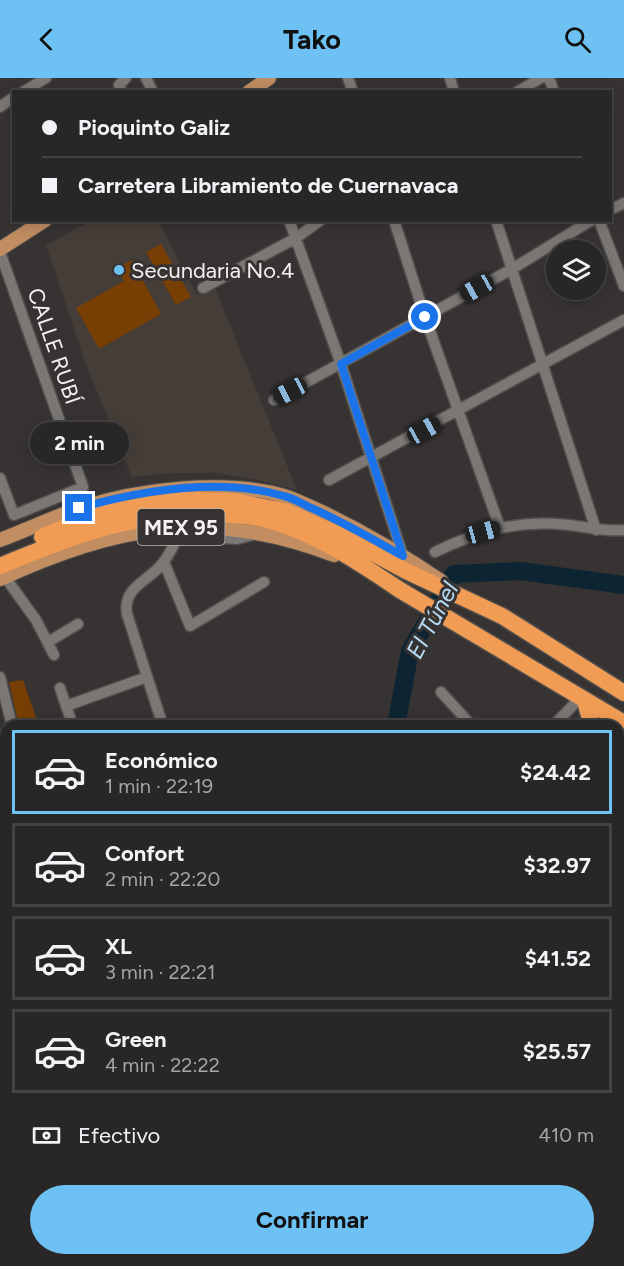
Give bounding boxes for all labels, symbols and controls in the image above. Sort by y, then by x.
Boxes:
icon: back [30,23,63,56]
text: Tako [283,23,341,56]
icon: search [561,23,594,56]
text: Pioquinto Galiz [78,114,230,141]
text: Carretera Libramiento de Cuernavaca [78,172,458,199]
map controls [546,240,606,300]
button: layers [546,240,606,300]
place label: Secundaria No.4 [131,257,294,284]
marker: Secundaria No.4 [112,263,126,277]
car [457,271,497,305]
street label: CALLE RUBÍ [22,284,87,408]
route start [411,303,438,330]
car [270,375,310,407]
car [404,413,444,447]
callout: 2 min [29,421,128,463]
text: 2 min [54,431,105,455]
route end [65,494,92,521]
road number: MEX 95 [138,509,225,545]
car [463,519,503,545]
water label: El Túnel [400,576,465,663]
icon: car [33,745,87,799]
text: Económico [105,747,218,774]
text: $24.42 [520,759,591,786]
text: 1 min · 22:19 [105,774,213,798]
icon: car [33,838,87,892]
text: Confort [105,840,185,867]
text: $32.97 [523,852,591,879]
text: 2 min · 22:20 [105,867,220,891]
icon: car [33,931,87,985]
text: XL [105,933,132,960]
text: $41.52 [525,945,591,972]
text: 3 min · 22:21 [105,960,215,984]
icon: car [33,1024,87,1078]
text: Green [105,1026,167,1053]
text: $25.57 [523,1038,591,1065]
text: 4 min · 22:22 [105,1053,220,1077]
icon: cash [30,1119,63,1152]
text: Efectivo [78,1122,160,1149]
text: 410 m [539,1123,594,1147]
button: Confirmar [30,1185,594,1254]

